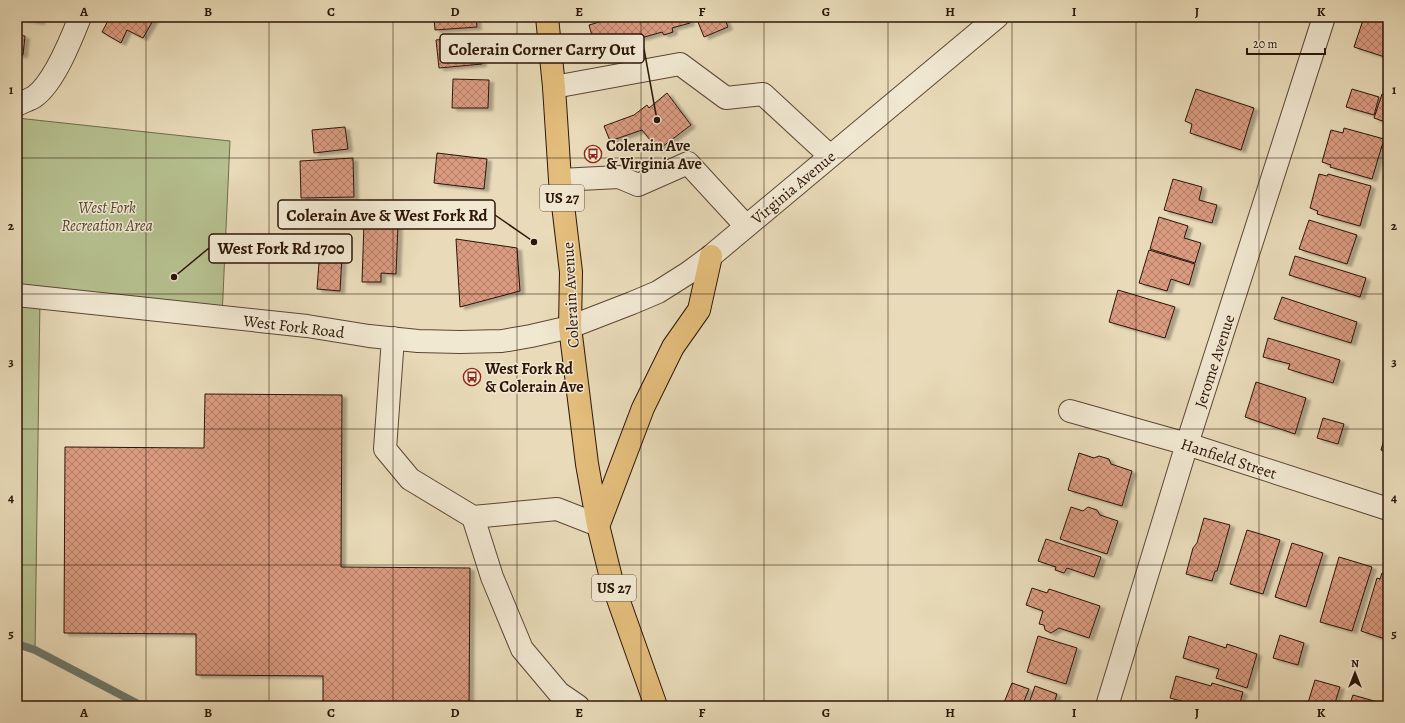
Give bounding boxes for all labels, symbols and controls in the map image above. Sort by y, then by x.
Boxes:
text: A [79,3,89,20]
text: B [204,3,212,20]
text: C [327,3,335,20]
text: D [450,3,460,20]
text: E [575,3,583,20]
text: F [699,3,706,20]
text: G [822,3,830,20]
text: H [945,3,955,20]
text: I [1072,3,1077,20]
text: J [1195,3,1199,20]
text: K [1317,3,1326,20]
scale bar [1247,30,1325,56]
callout: Colerain Corner Carry Out [440,34,644,63]
text: 20 m [1253,36,1277,52]
text: Colerain Corner Carry Out [448,38,636,61]
text: 1 [9,81,14,98]
text: 1 [1392,81,1397,98]
place label: Colerain Ave & Virginia Ave [606,135,702,175]
bus stop icon: Colerain Ave & Virginia Ave [583,144,603,164]
street label: Virginia Avenue [746,146,840,230]
road number: US 27 [540,185,584,211]
park label: West Fork Recreation Area [61,197,153,237]
callout: Colerain Ave & West Fork Rd [278,200,495,229]
text: Colerain Ave & West Fork Rd [286,204,489,227]
text: 2 [8,217,15,234]
text: 2 [1391,217,1398,234]
callout: West Fork Rd 1700 [209,234,352,263]
text: West Fork Rd 1700 [216,237,345,260]
street label: Colerain Avenue [557,241,585,349]
street label: West Fork Road [241,310,346,344]
street label: Jerome Avenue [1190,312,1240,411]
text: 3 [8,353,14,370]
text: 3 [1391,353,1397,370]
place label: West Fork Rd & Colerain Ave [484,358,584,398]
bus stop icon: West Fork Rd & Colerain Ave [462,367,482,387]
street label: Hanfield Street [1178,433,1279,485]
text: 4 [8,489,14,506]
text: 4 [1391,489,1397,506]
road number: US 27 [592,575,636,601]
text: 5 [8,625,14,642]
text: 5 [1391,625,1397,642]
north arrow [1335,653,1375,693]
text: N [1351,656,1359,671]
text: A [79,704,89,721]
text: B [204,704,212,721]
text: C [327,704,335,721]
text: D [450,704,460,721]
text: E [575,704,583,721]
text: F [699,704,706,721]
text: G [822,704,830,721]
text: H [945,704,955,721]
text: I [1072,704,1077,721]
text: J [1195,704,1199,721]
text: K [1317,704,1326,721]

